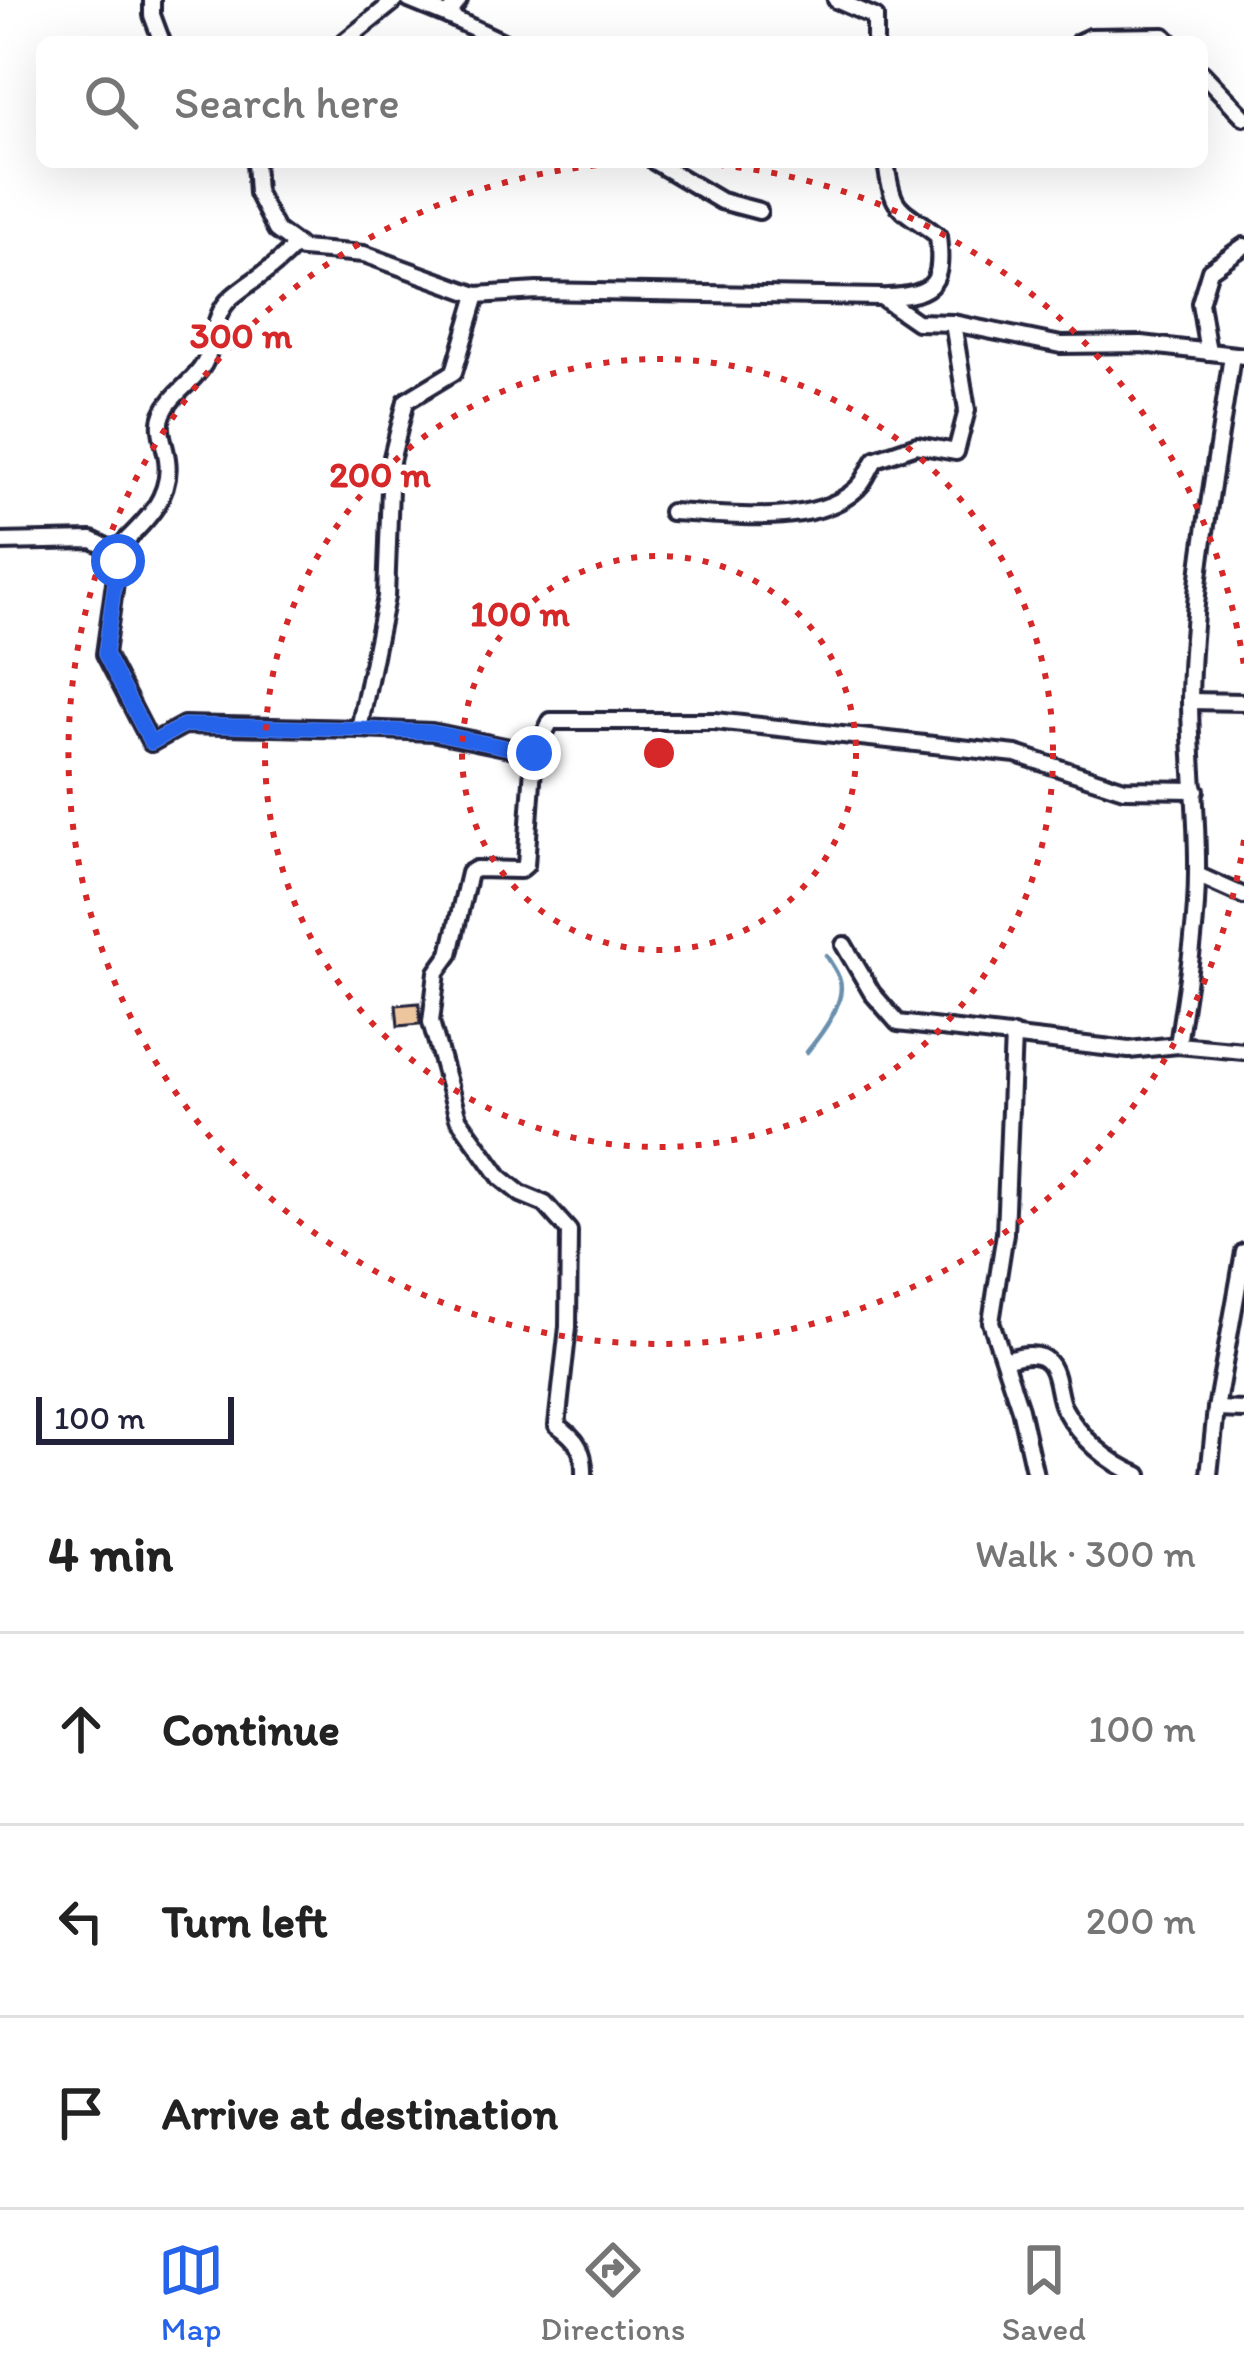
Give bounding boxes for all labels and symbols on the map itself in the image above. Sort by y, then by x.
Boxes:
text: 300 m [190,314,293,357]
text: 200 m [329,453,432,496]
route start [91,534,145,588]
text: 100 m [470,592,570,635]
route end [507,726,561,780]
centre of rings [638,732,680,774]
scale bar [36,1391,234,1444]

